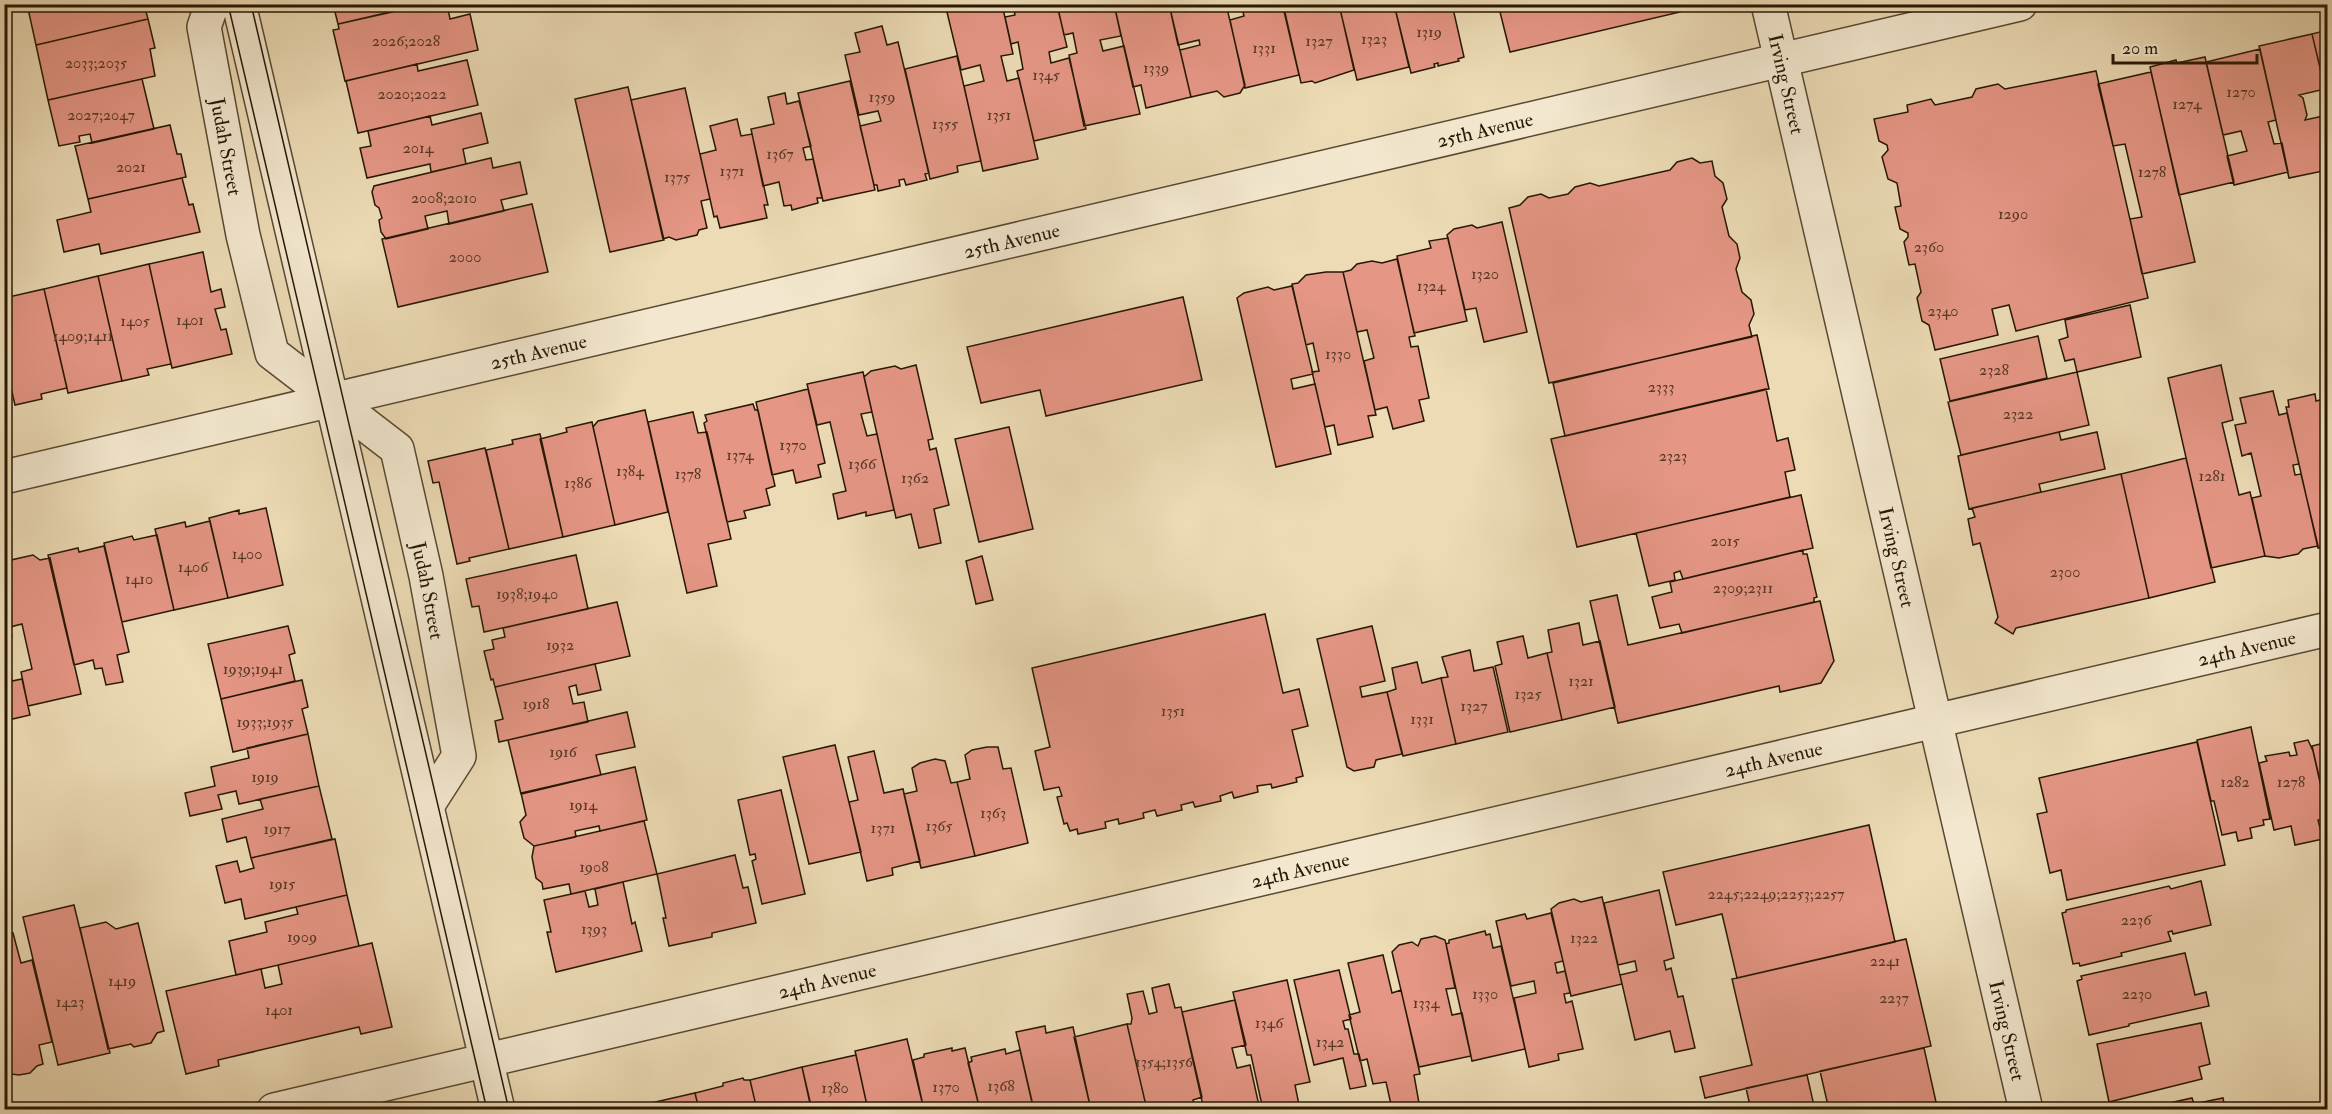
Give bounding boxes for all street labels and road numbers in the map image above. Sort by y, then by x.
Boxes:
street label: Irving Street [1762,31,1810,137]
street label: Judah Street [204,95,247,198]
street label: 25th Avenue [1434,107,1535,153]
street label: 25th Avenue [961,218,1062,264]
street label: 25th Avenue [488,329,589,375]
street label: Irving Street [1873,505,1920,610]
street label: Judah Street [405,538,449,642]
street label: 24th Avenue [2195,625,2298,672]
street label: 24th Avenue [1722,736,1825,783]
street label: 24th Avenue [1249,847,1352,894]
street label: 24th Avenue [776,957,879,1005]
street label: Irving Street [1983,978,2031,1084]

